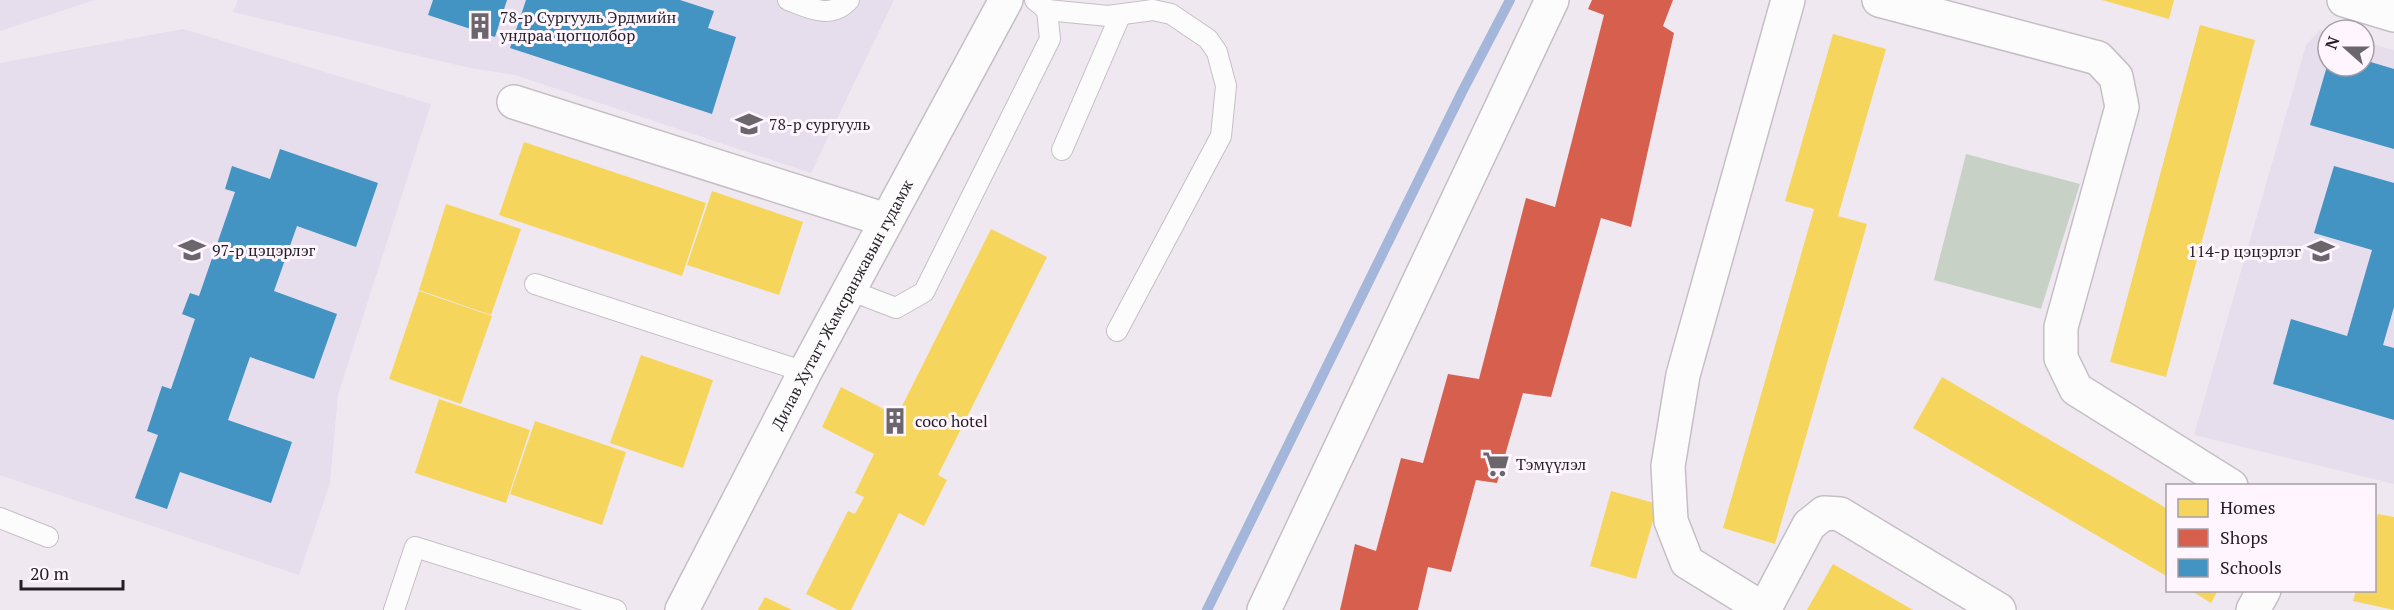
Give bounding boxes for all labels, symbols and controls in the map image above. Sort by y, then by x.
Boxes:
place label: 78-р Сургууль Эрдмийн ундраа цогцолбор [499,6,677,46]
building icon: 78-р Сургууль Эрдмийн ундраа цогцолбор [465,11,495,41]
north arrow [2316,18,2376,78]
text: N [2320,33,2344,52]
school or university icon: 78-р сургууль [734,109,764,139]
place label: 78-р сургууль [769,113,870,135]
street label: Дилав Хутагт Жамсранжавын гудамж [766,175,918,433]
school or university icon: 97-р цэцэрлэг [177,235,207,265]
school or university icon: 114-р цэцэрлэг [2306,236,2336,266]
place label: 97-р цэцэрлэг [212,239,316,261]
place label: 114-р цэцэрлэг [2188,240,2301,262]
building icon: coco hotel [880,406,910,436]
place label: coco hotel [915,410,988,432]
supermarket icon: Тэмүүлэл [1481,449,1511,479]
place label: Тэмүүлэл [1516,453,1586,475]
legend [2166,484,2376,592]
text: Homes [2220,495,2275,519]
text: Shops [2220,525,2268,549]
scale bar [21,553,123,591]
text: Schools [2220,555,2282,579]
text: 20 m [30,561,70,585]

